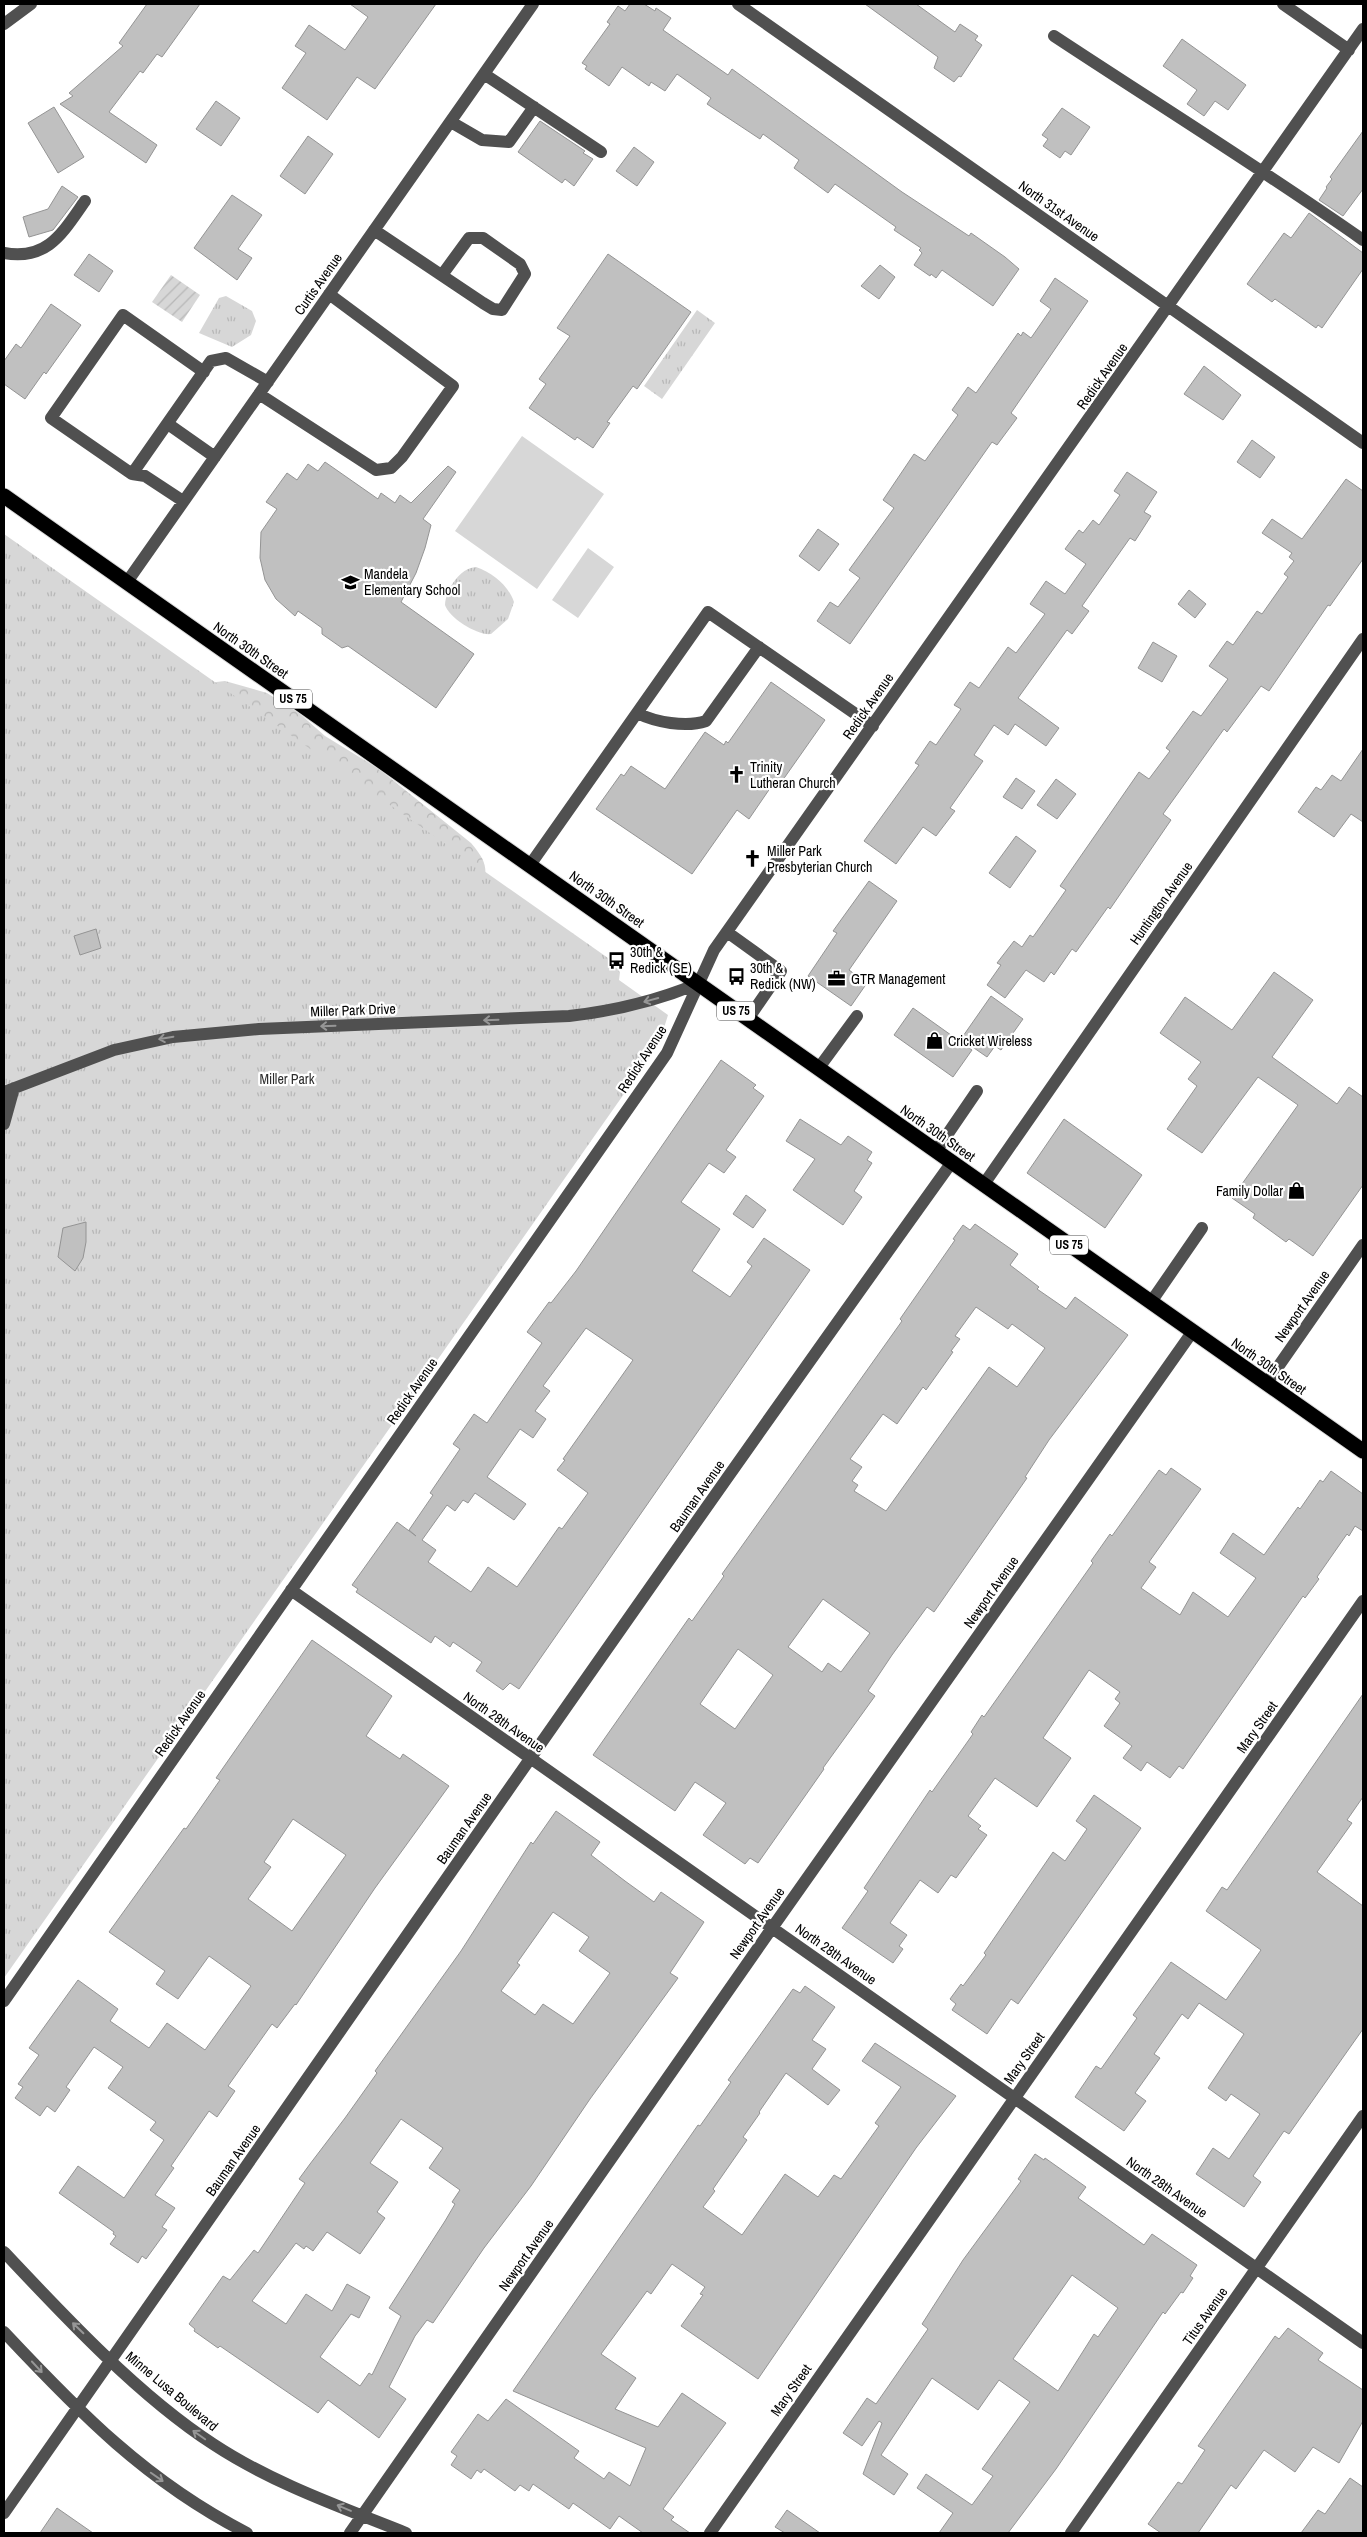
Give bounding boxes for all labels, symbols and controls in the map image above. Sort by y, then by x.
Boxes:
street label: North 31st Avenue [1015,177,1103,245]
street label: Curtis Avenue [290,249,346,319]
street label: Redick Avenue [1073,339,1131,413]
place label: Mandela Elementary School [364,565,460,599]
school or university icon: Mandela Elementary School [340,572,360,592]
street label: North 30th Street [210,618,292,682]
street label: Redick Avenue [839,669,897,743]
road number: US 75 [274,690,312,709]
place label: Trinity Lutheran Church [750,758,836,792]
church icon: Trinity Lutheran Church [726,765,746,785]
place label: Miller Park Presbyterian Church [767,842,872,876]
church icon: Miller Park Presbyterian Church [743,849,763,869]
street label: Huntington Avenue [1126,858,1196,948]
street label: North 30th Street [566,867,648,931]
place label: 30th & Redick (SE) [630,943,692,977]
bus stop icon: 30th & Redick (SE) [606,950,626,970]
place label: 30th & Redick (NW) [750,959,816,993]
bus stop icon: 30th & Redick (NW) [726,966,746,986]
office icon: GTR Management [827,969,847,989]
place label: GTR Management [851,970,945,988]
one-way arrow [644,996,660,1006]
street label: Miller Park Drive [310,1000,396,1020]
road number: US 75 [717,1001,755,1020]
one-way arrow [483,1015,499,1025]
one-way arrow [321,1021,337,1031]
street label: Redick Avenue [613,1022,671,1096]
shop icon: Cricket Wireless [924,1031,944,1051]
place label: Cricket Wireless [948,1032,1032,1050]
one-way arrow [159,1034,175,1044]
park label: Miller Park [260,1070,315,1088]
street label: North 30th Street [897,1101,979,1165]
shop icon: Family Dollar [1287,1181,1307,1201]
place label: Family Dollar [1216,1182,1283,1200]
road number: US 75 [1050,1236,1088,1254]
street label: Newport Avenue [1271,1266,1333,1346]
street label: North 30th Street [1228,1334,1310,1398]
street label: Redick Avenue [383,1354,441,1428]
street label: Bauman Avenue [666,1456,728,1536]
street label: Newport Avenue [960,1552,1022,1632]
street label: Redick Avenue [151,1686,209,1760]
street label: North 28th Avenue [460,1687,548,1757]
street label: Mary Street [1233,1698,1281,1756]
street label: Bauman Avenue [433,1788,495,1868]
street label: Newport Avenue [726,1883,788,1963]
street label: North 28th Avenue [792,1919,880,1989]
street label: Mary Street [1000,2029,1048,2087]
street label: Bauman Avenue [202,2120,264,2200]
street label: North 28th Avenue [1123,2152,1211,2222]
street label: Newport Avenue [495,2215,557,2295]
street label: Titus Avenue [1179,2284,1231,2348]
one-way arrow [72,2322,84,2334]
street label: Minne Lusa Boulevard [122,2347,222,2435]
one-way arrow [31,2361,43,2373]
street label: Mary Street [767,2361,815,2419]
one-way arrow [193,2430,207,2440]
one-way arrow [149,2472,163,2482]
one-way arrow [337,2503,352,2512]

